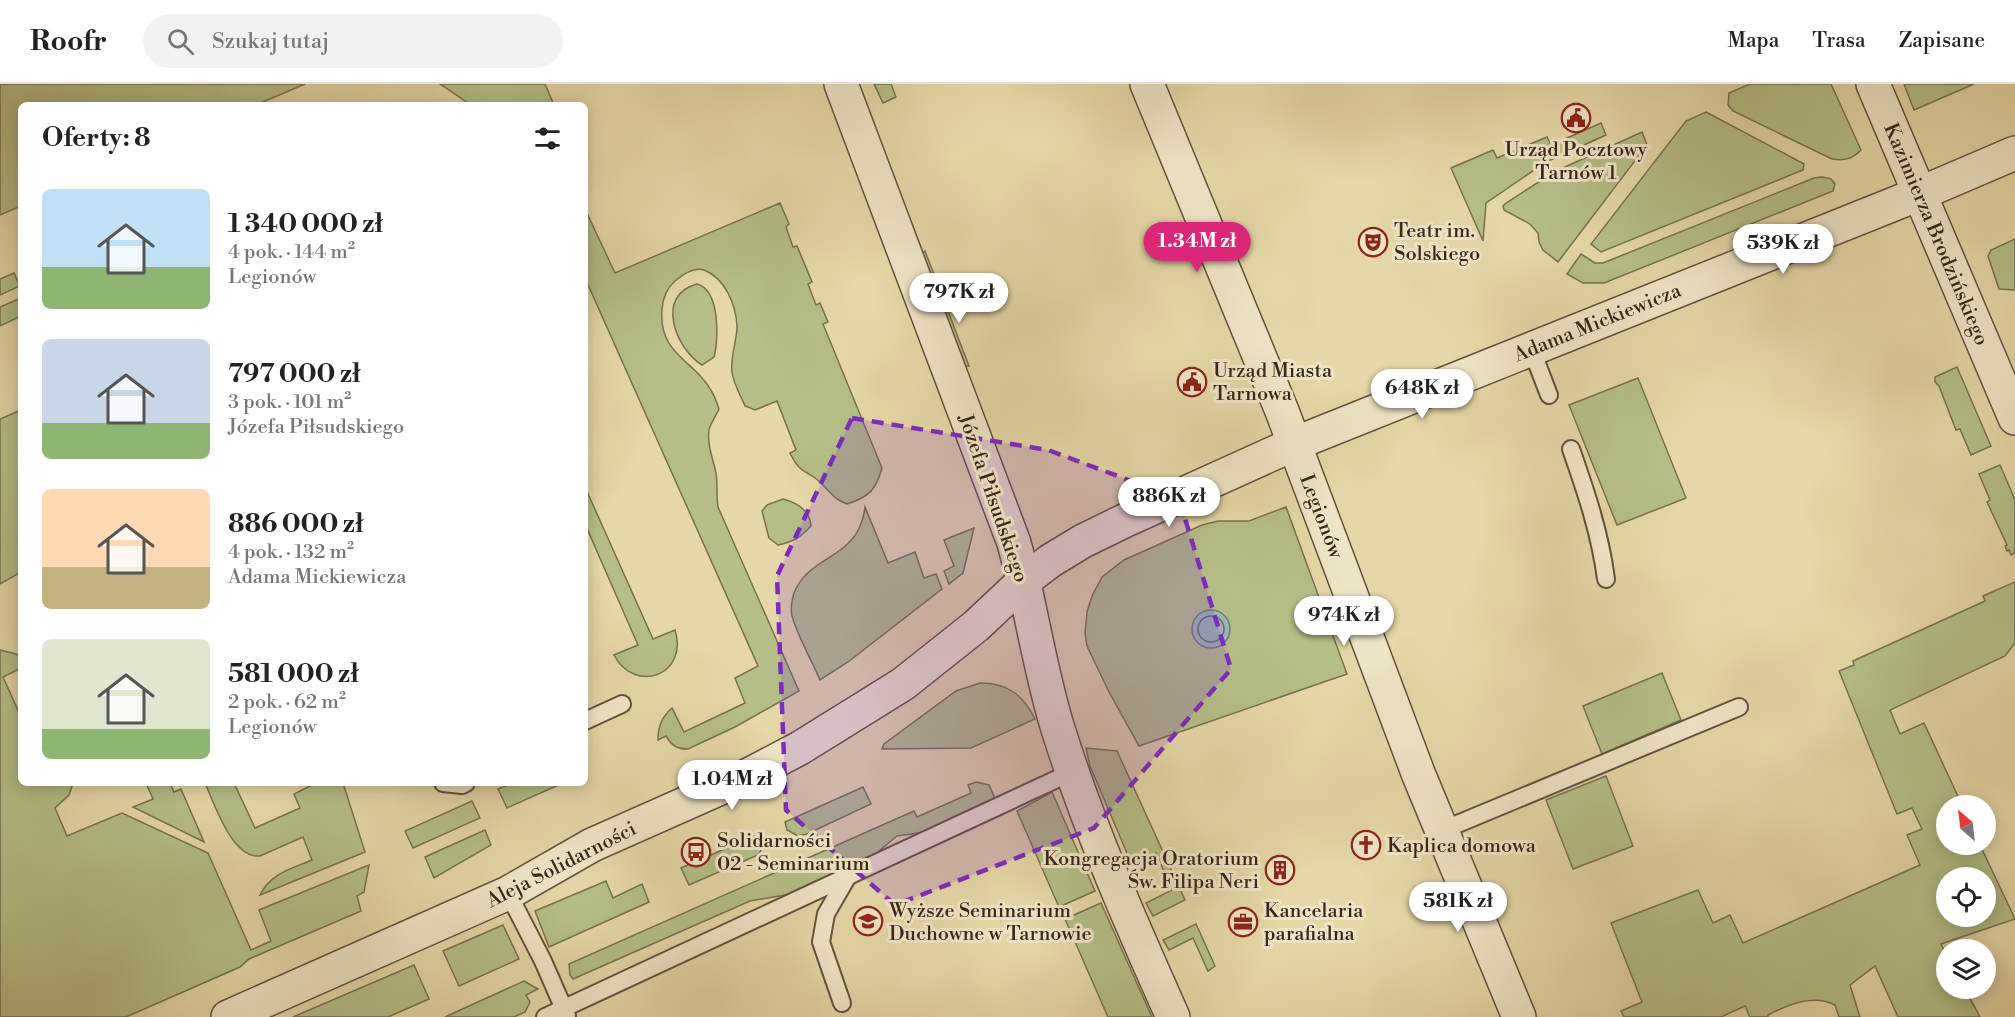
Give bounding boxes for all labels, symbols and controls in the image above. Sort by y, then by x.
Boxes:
search box [143,14,563,68]
text: Roofr [30,24,107,59]
icon: search [164,25,197,58]
text: Szukaj tutaj [212,28,329,55]
text: Mapa [1727,28,1779,54]
text: Trasa [1812,28,1866,54]
text: Zapisane [1899,28,1985,54]
public building icon: Urząd Pocztowy Tarnów 1 [1560,102,1592,134]
street label: Kazimierza Brodzińskiego [1877,120,1994,350]
text: Oferty: 8 [42,122,151,154]
icon: filters [531,122,564,155]
place label: Urząd Pocztowy Tarnów 1 [1505,138,1648,186]
text: 1 340 000 zł [228,208,383,240]
icon: home [90,213,162,285]
place label: Teatr im. Solskiego [1394,219,1480,267]
pin: 1.34M zł [1135,222,1259,273]
pin: 539K zł [1728,224,1838,275]
theatre icon: Teatr im. Solskiego [1357,226,1389,258]
text: 1.34M zł [1158,229,1236,254]
text: 539K zł [1747,231,1819,256]
text: 4 pok. · 144 m² [228,240,355,265]
text: Legionów [228,265,316,290]
pin: 797K zł [904,273,1014,324]
street label: Adama Mickiewicza [1509,278,1686,369]
text: 797K zł [923,280,995,305]
text: 797 000 zł [228,358,361,390]
place label: Urząd Miasta Tarnowa [1213,359,1333,407]
icon: home [90,363,162,435]
public building icon: Urząd Miasta Tarnowa [1176,366,1208,398]
pin: 648K zł [1367,369,1477,420]
text: 648K zł [1385,376,1459,401]
text: 3 pok. · 101 m² [228,390,351,415]
street label: Józefa Piłsudskiego [952,410,1033,586]
text: Józefa Piłsudskiego [228,415,404,440]
street label: Legionów [1293,471,1349,563]
pin: 886K zł [1114,477,1224,528]
text: 886K zł [1132,484,1206,509]
text: 886 000 zł [228,508,363,540]
icon: home [90,513,162,585]
text: 4 pok. · 132 m² [228,540,354,565]
text: Adama Mickiewicza [228,565,406,590]
pin: 974K zł [1289,596,1399,647]
text: 974K zł [1308,603,1380,628]
text: 581 000 zł [228,658,359,690]
icon: home [90,663,162,735]
text: 2 pok. · 62 m² [228,690,346,715]
text: Legionów [228,715,316,740]
pin: 1.04M zł [670,760,794,811]
text: 1.04M zł [691,767,773,792]
north arrow [1936,795,1996,855]
map controls [1936,795,1996,999]
street label: Aleja Solidarności [482,817,641,914]
place label: Solidarności 02 - Seminarium [717,829,870,877]
church icon: Kaplica domowa [1350,829,1382,861]
place label: Kaplica domowa [1387,834,1537,859]
bus stop icon: Solidarności 02 - Seminarium [680,836,712,868]
place label: Kongregacja Oratorium Św. Filipa Neri [1044,847,1259,895]
building icon: Kongregacja Oratorium Św. Filipa Neri [1264,854,1296,886]
button: locate [1936,867,1996,927]
pin: 581K zł [1403,882,1513,933]
text: 581K zł [1423,889,1493,914]
place label: Wyższe Seminarium Duchowne w Tarnowie [888,899,1092,947]
place label: Kancelaria parafialna [1264,899,1364,947]
school or university icon: Wyższe Seminarium Duchowne w Tarnowie [852,905,884,937]
office icon: Kancelaria parafialna [1227,906,1259,938]
button: layers [1936,939,1996,999]

